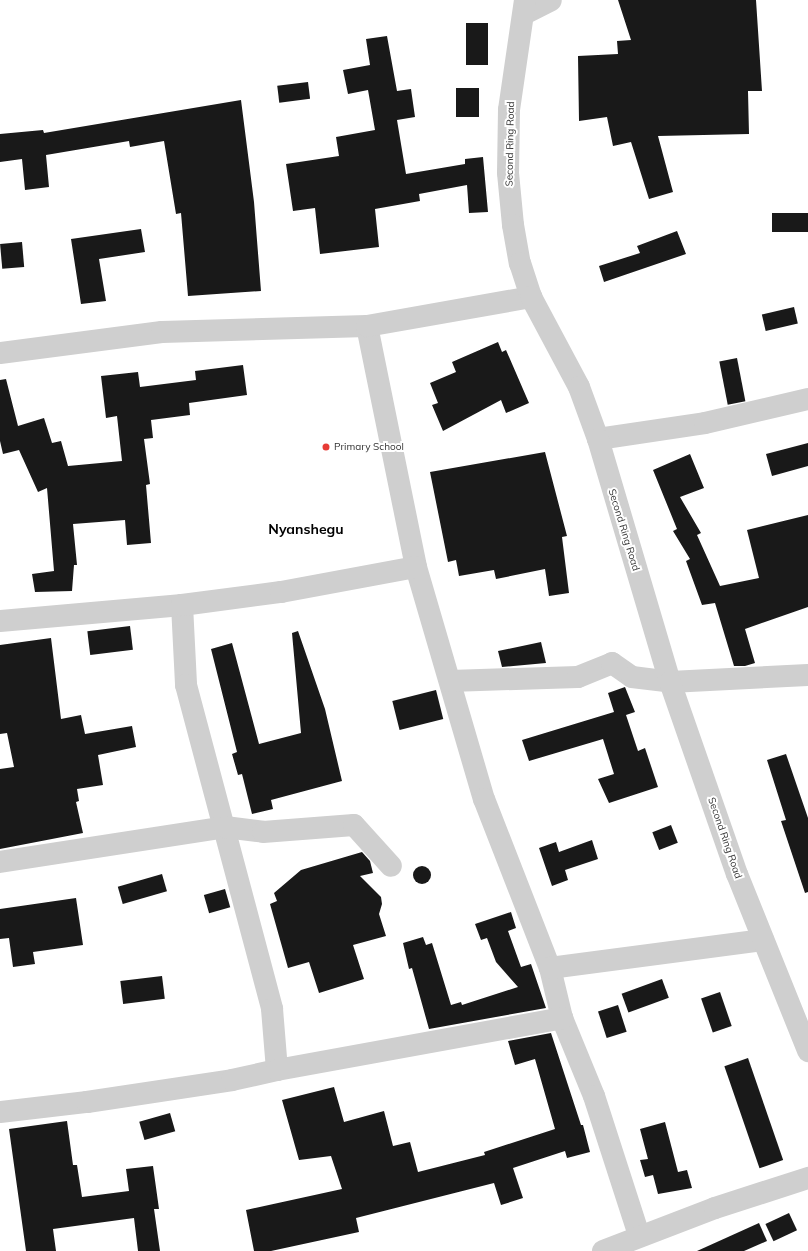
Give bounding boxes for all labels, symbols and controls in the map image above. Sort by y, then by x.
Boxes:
street label: Second Ring Road [503,101,517,187]
place label: Primary School [334,441,404,453]
marker: Primary School [321,442,331,452]
street label: Second Ring Road [606,488,642,572]
district label: Nyanshegu [268,521,344,537]
street label: Second Ring Road [705,796,745,880]

